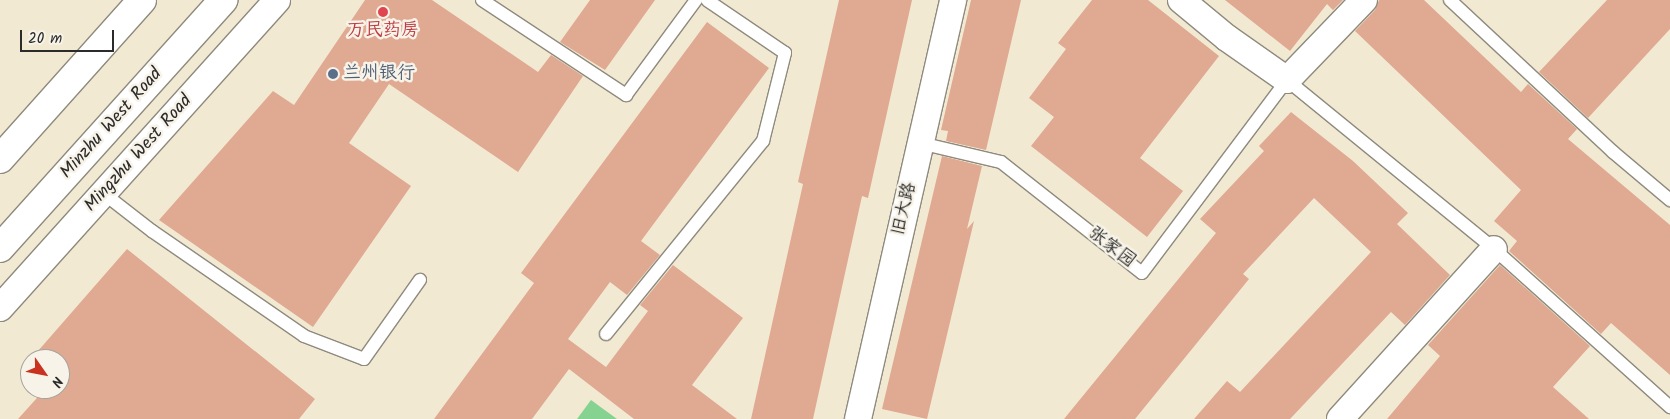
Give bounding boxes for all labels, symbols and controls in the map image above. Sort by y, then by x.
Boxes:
marker: 万民药房 [377,6,389,18]
scale bar [22,20,116,52]
place label: 万民药房 [347,20,419,42]
text: 20 m [28,27,62,51]
place label: 兰州银行 [343,63,415,85]
street label: Minzhu West Road [57,64,167,184]
marker: 兰州银行 [327,68,339,80]
street label: Mingzhu West Road [81,91,197,217]
street label: 旧大路 [888,180,922,238]
street label: 张家园 [1083,223,1139,273]
north arrow [20,349,70,399]
text: N [45,372,68,391]

